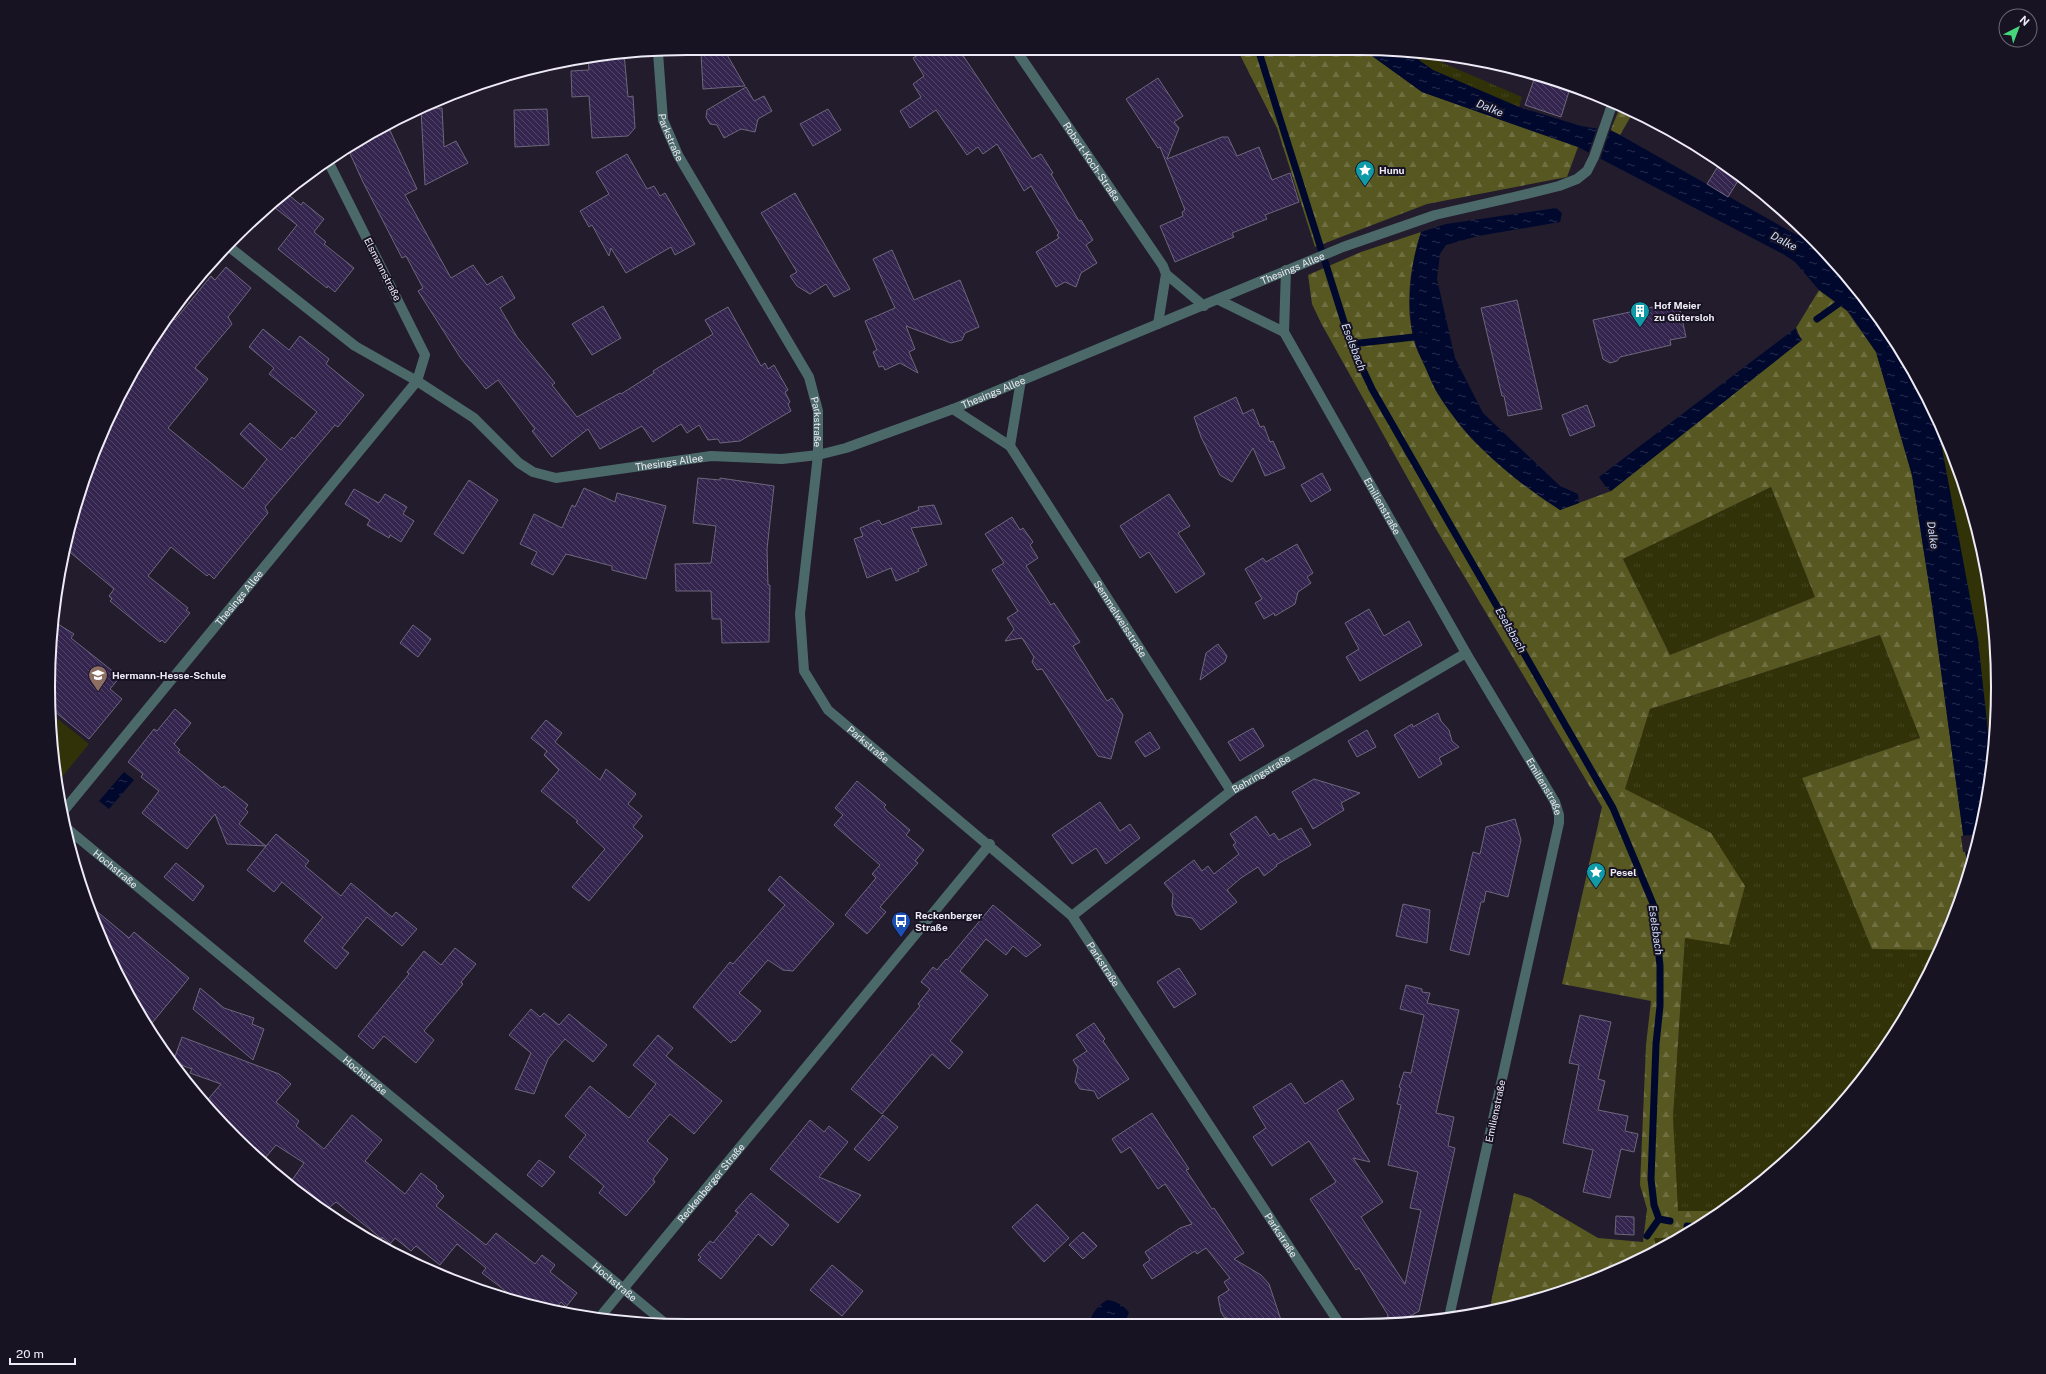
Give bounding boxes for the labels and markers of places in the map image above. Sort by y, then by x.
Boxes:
place icon: Hunu [1354,159,1376,187]
place label: Hunu [1379,164,1405,176]
place label: Hof Meier zu Gütersloh [1654,299,1715,323]
building icon: Hof Meier zu Gütersloh [1629,300,1651,328]
school or university icon: Hermann-Hesse-Schule [87,664,109,692]
place label: Hermann-Hesse-Schule [112,669,226,681]
place icon: Pesel [1585,861,1607,889]
place label: Pesel [1610,866,1636,878]
place label: Reckenberger Straße [915,909,982,933]
bus stop icon: Reckenberger Straße [890,910,912,938]

